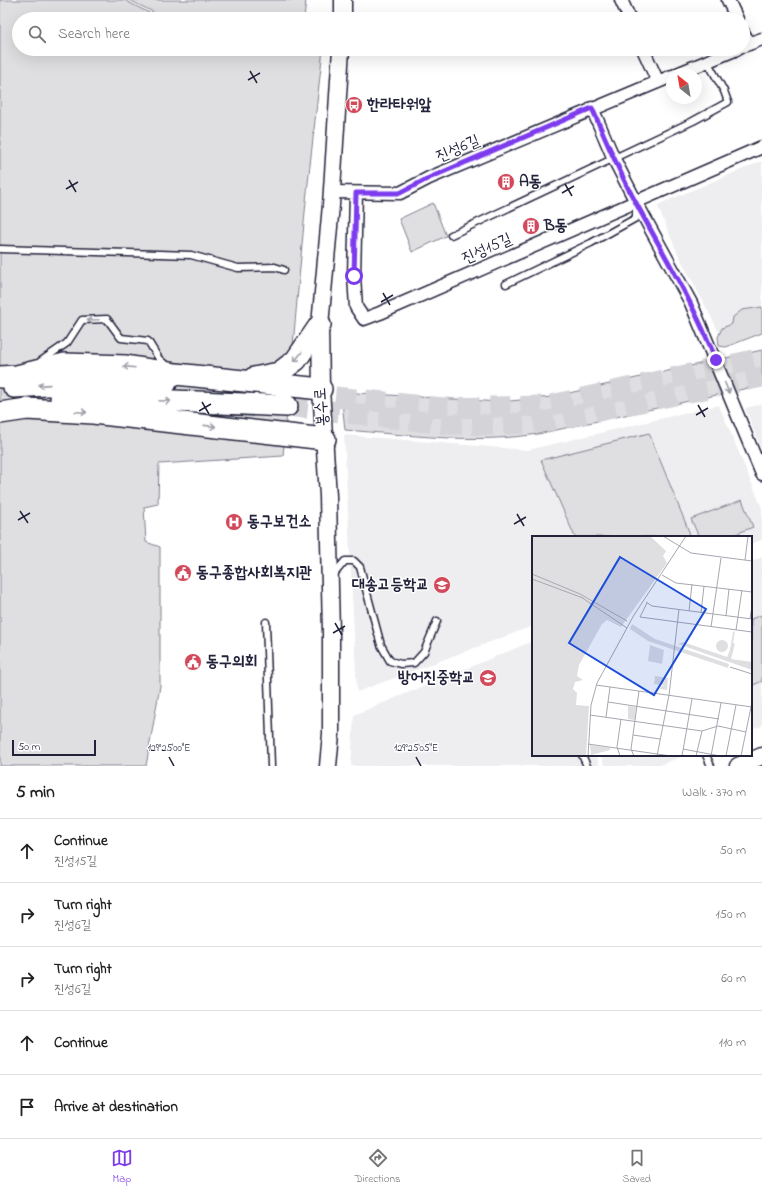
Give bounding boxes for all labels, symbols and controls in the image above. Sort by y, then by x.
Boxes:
search box [12,12,750,56]
icon: search [26,23,48,45]
text: Search here [58,23,130,45]
north arrow [666,68,702,104]
place label: 한라타워앞 [366,93,432,117]
bus stop icon: 한라타워앞 [344,95,364,115]
street label: 진성6길 [432,129,484,169]
place label: A동 [519,170,542,194]
building icon: A동 [496,172,516,192]
place label: B동 [543,214,568,238]
building icon: B동 [521,216,541,236]
street label: 진성15길 [458,227,516,271]
route start [345,267,363,285]
one-way arrow [87,316,100,323]
one-way arrow [294,351,303,362]
route end [707,351,725,369]
one-way arrow [123,363,136,371]
one-way arrow [723,381,731,393]
one-way arrow [38,382,51,389]
street label: 봉수로 [309,387,335,427]
one-way arrow [158,397,171,404]
one-way arrow [74,409,87,416]
one-way arrow [203,422,216,430]
place label: 동구보건소 [247,510,312,534]
hospital icon: 동구보건소 [224,512,244,532]
inset map [532,536,752,756]
place label: 동구종합사회복지관 [196,561,312,585]
public building icon: 동구종합사회복지관 [173,563,193,583]
place label: 대송고등학교 [352,573,429,597]
school or university icon: 대송고등학교 [432,575,452,595]
place label: 동구의회 [206,650,258,674]
public building icon: 동구의회 [183,652,203,672]
place label: 방어진중학교 [398,666,475,690]
school or university icon: 방어진중학교 [478,668,498,688]
scale bar [12,738,96,757]
text: 50 m [18,739,40,755]
text: 129°25'00"E [148,741,190,756]
text: 129°25'05"E [394,741,438,756]
text: 5 min [16,780,55,805]
text: Walk · 370 m [682,783,746,802]
text: Continue [54,830,108,852]
icon: ahead [16,840,38,862]
text: 50 m [720,841,746,860]
text: 진성15길 [54,852,97,871]
text: Turn right [54,894,112,916]
icon: right [16,904,38,926]
text: 150 m [715,905,746,924]
text: 진성6길 [54,916,91,935]
text: Turn right [54,958,112,980]
icon: right [16,968,38,990]
text: 60 m [721,969,746,988]
text: 진성6길 [54,980,91,999]
icon: ahead [16,1032,38,1054]
text: Continue [54,1032,108,1054]
text: 110 m [719,1033,746,1052]
icon: arrive [16,1096,38,1118]
text: Arrive at destination [54,1096,178,1118]
tab: Map [111,1147,133,1187]
tab: Directions [355,1147,400,1187]
tab: Saved [622,1147,651,1187]

